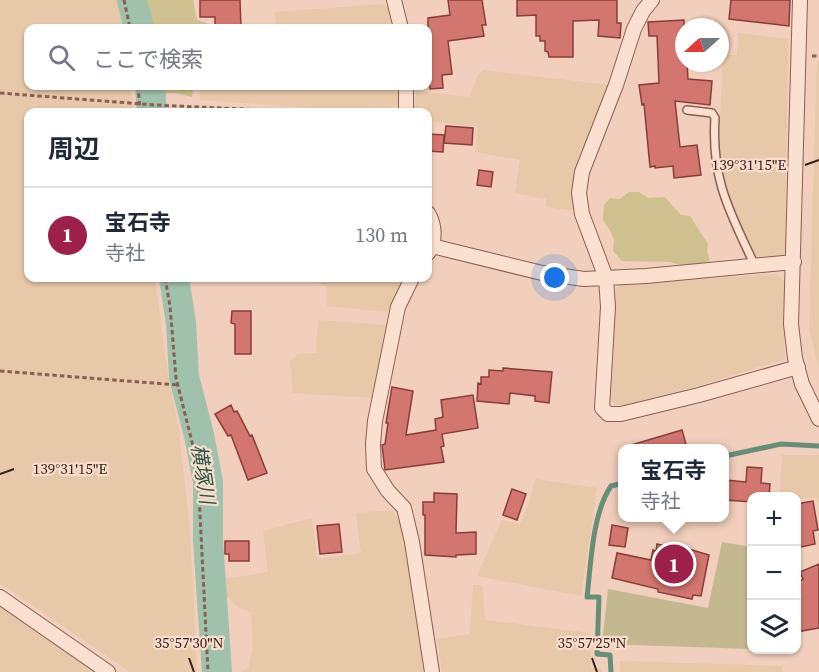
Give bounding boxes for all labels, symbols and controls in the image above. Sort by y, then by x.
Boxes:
north arrow [675,18,729,72]
search box [24,24,432,90]
icon: search [45,41,78,74]
text: ここで検索 [93,44,203,74]
text: 周辺 [48,131,100,167]
text: 139°31'15"E [712,154,786,175]
text: 宝石寺 [105,207,171,237]
text: 1 [62,221,73,249]
text: 130 m [355,221,408,249]
text: 寺社 [105,239,145,267]
your location [540,263,569,292]
water label: 横塚川 [184,442,222,508]
popup [618,444,729,522]
text: 宝石寺 [640,455,707,485]
text: 139°31'15"E [33,458,107,479]
text: 寺社 [640,487,680,515]
map controls [747,492,801,654]
button: + [747,492,801,546]
pin: 1 [654,542,694,586]
button: − [747,546,801,600]
button: layers [747,600,801,654]
text: 35°57'30"N [154,632,224,653]
text: 35°57'25"N [557,632,627,653]

